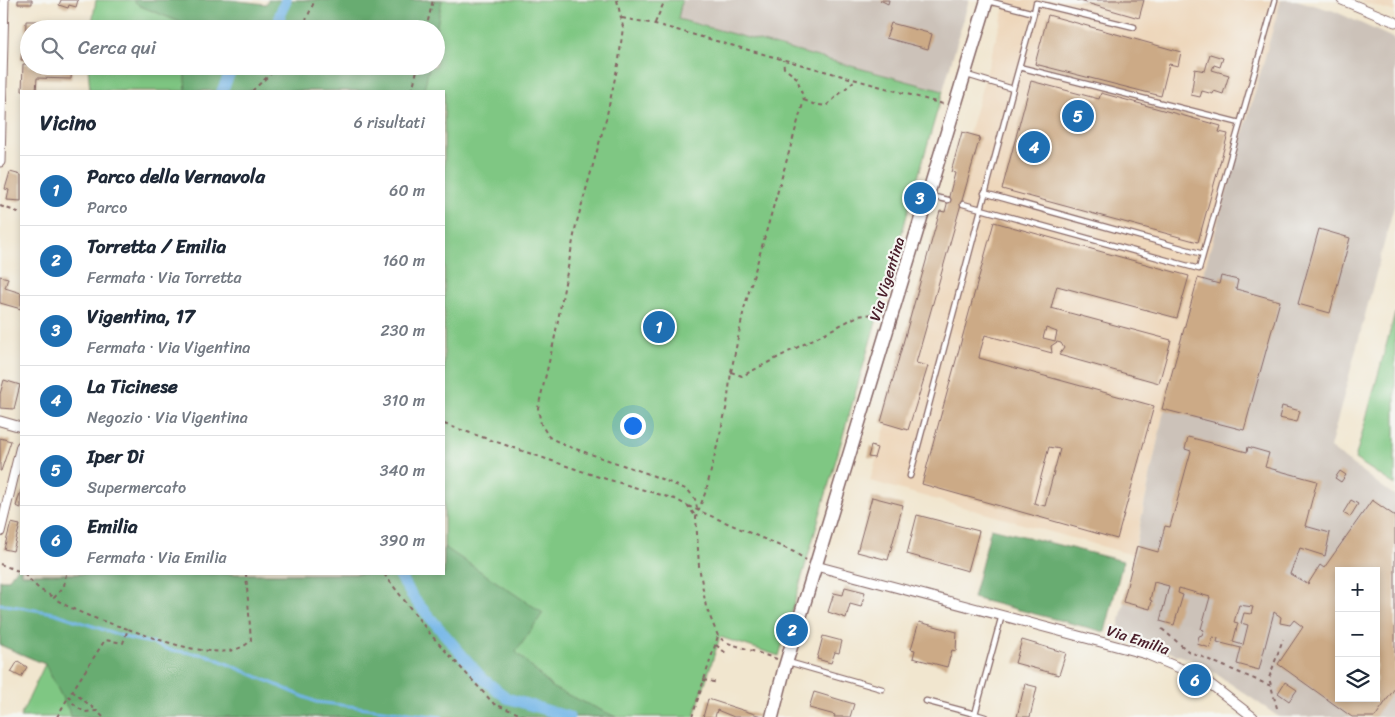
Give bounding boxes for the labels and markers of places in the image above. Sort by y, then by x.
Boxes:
pin: 5 [1062,97,1094,135]
pin: 4 [1018,128,1050,166]
pin: 3 [904,179,936,217]
pin: 1 [643,308,675,346]
pin: 2 [776,611,808,649]
pin: 6 [1179,661,1211,699]

